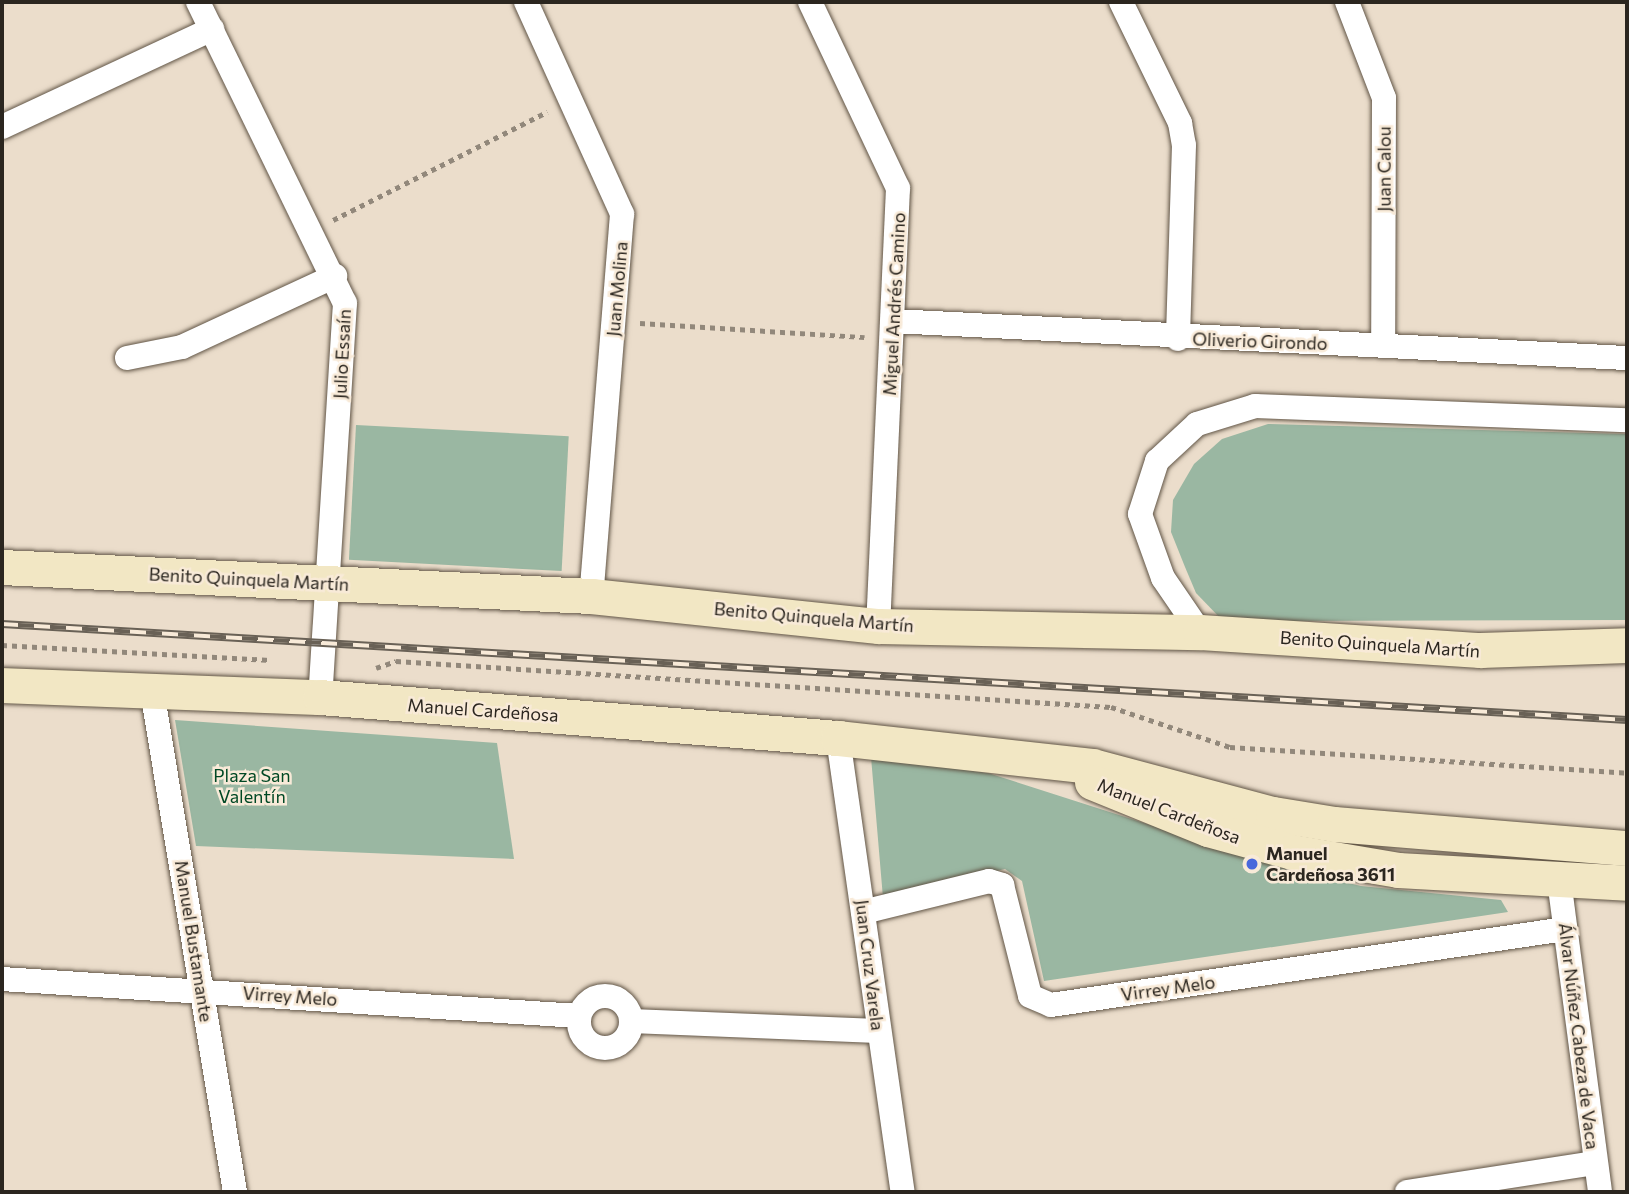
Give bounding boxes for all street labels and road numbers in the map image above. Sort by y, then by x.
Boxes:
street label: Juan Calou [1373,126,1395,212]
street label: Miguel Andrés Camino [878,212,910,396]
street label: Juan Molina [602,241,632,337]
street label: Julio Essaín [329,308,355,400]
street label: Oliverio Girondo [1192,328,1328,354]
street label: Benito Quinquela Martín [148,563,350,595]
street label: Benito Quinquela Martín [713,597,915,637]
street label: Benito Quinquela Martín [1279,626,1481,662]
street label: Manuel Cardeñosa [407,694,559,726]
street label: Manuel Cardeñosa [1094,774,1244,848]
street label: Manuel Bustamante [171,859,217,1023]
street label: Juan Cruz Varela [851,898,889,1032]
street label: Álvar Núñez Cabeza de Vaca [1554,921,1604,1151]
street label: Virrey Melo [1119,971,1217,1005]
street label: Virrey Melo [242,982,338,1010]

